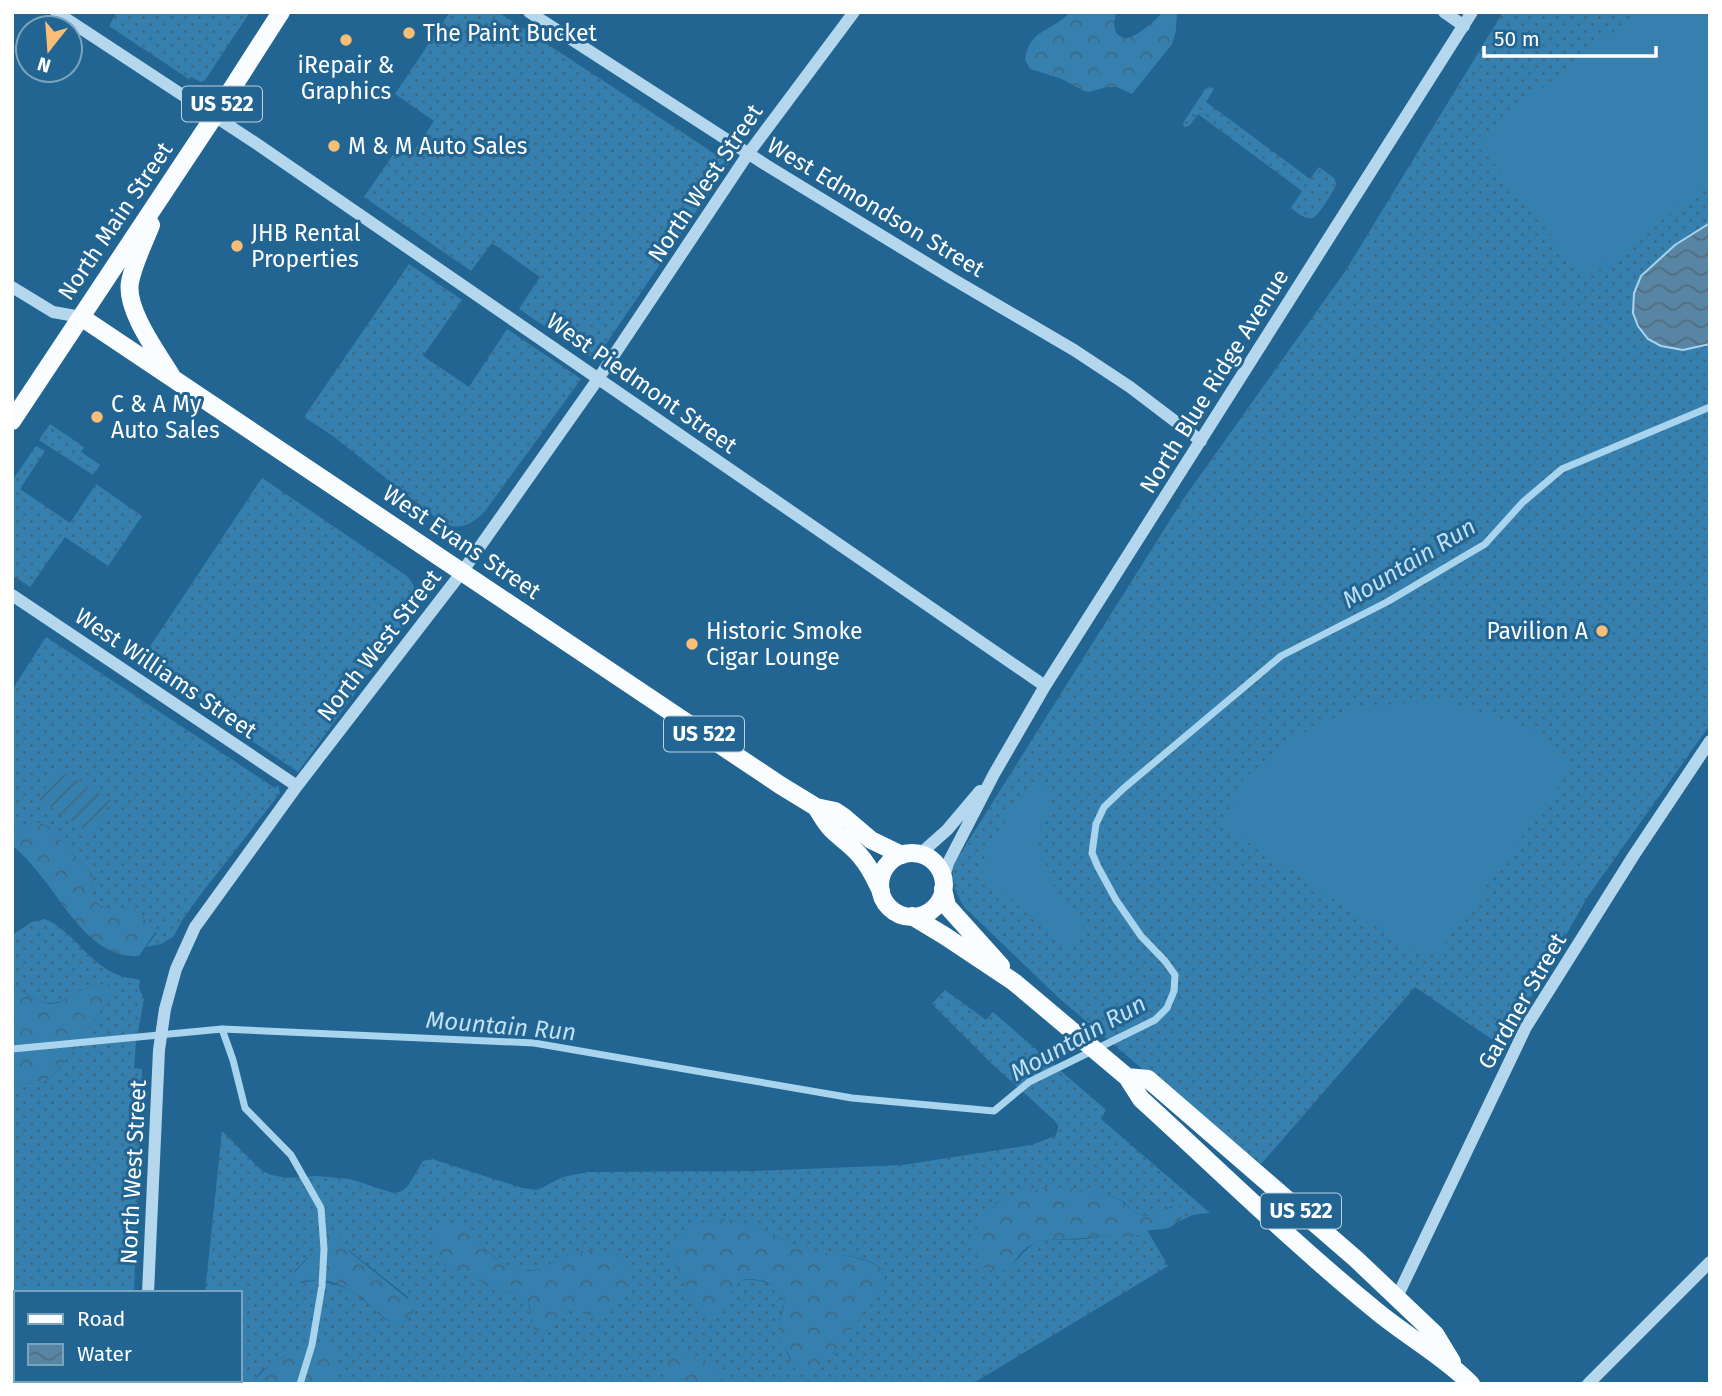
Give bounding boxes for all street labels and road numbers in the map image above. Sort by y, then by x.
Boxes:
road number: US 522 [182,86,262,122]
street label: North West Street [642,98,769,267]
street label: West Edmondson Street [762,131,990,283]
street label: North Main Street [52,136,179,305]
street label: North Blue Ridge Avenue [1133,264,1295,498]
street label: West Piedmont Street [541,307,743,460]
street label: West Evans Street [378,479,547,606]
street label: North West Street [311,563,447,726]
street label: West Williams Street [70,602,263,745]
road number: US 522 [664,716,744,752]
street label: Gardner Street [1472,927,1573,1074]
street label: North West Street [114,1078,152,1265]
road number: US 522 [1261,1194,1341,1228]

